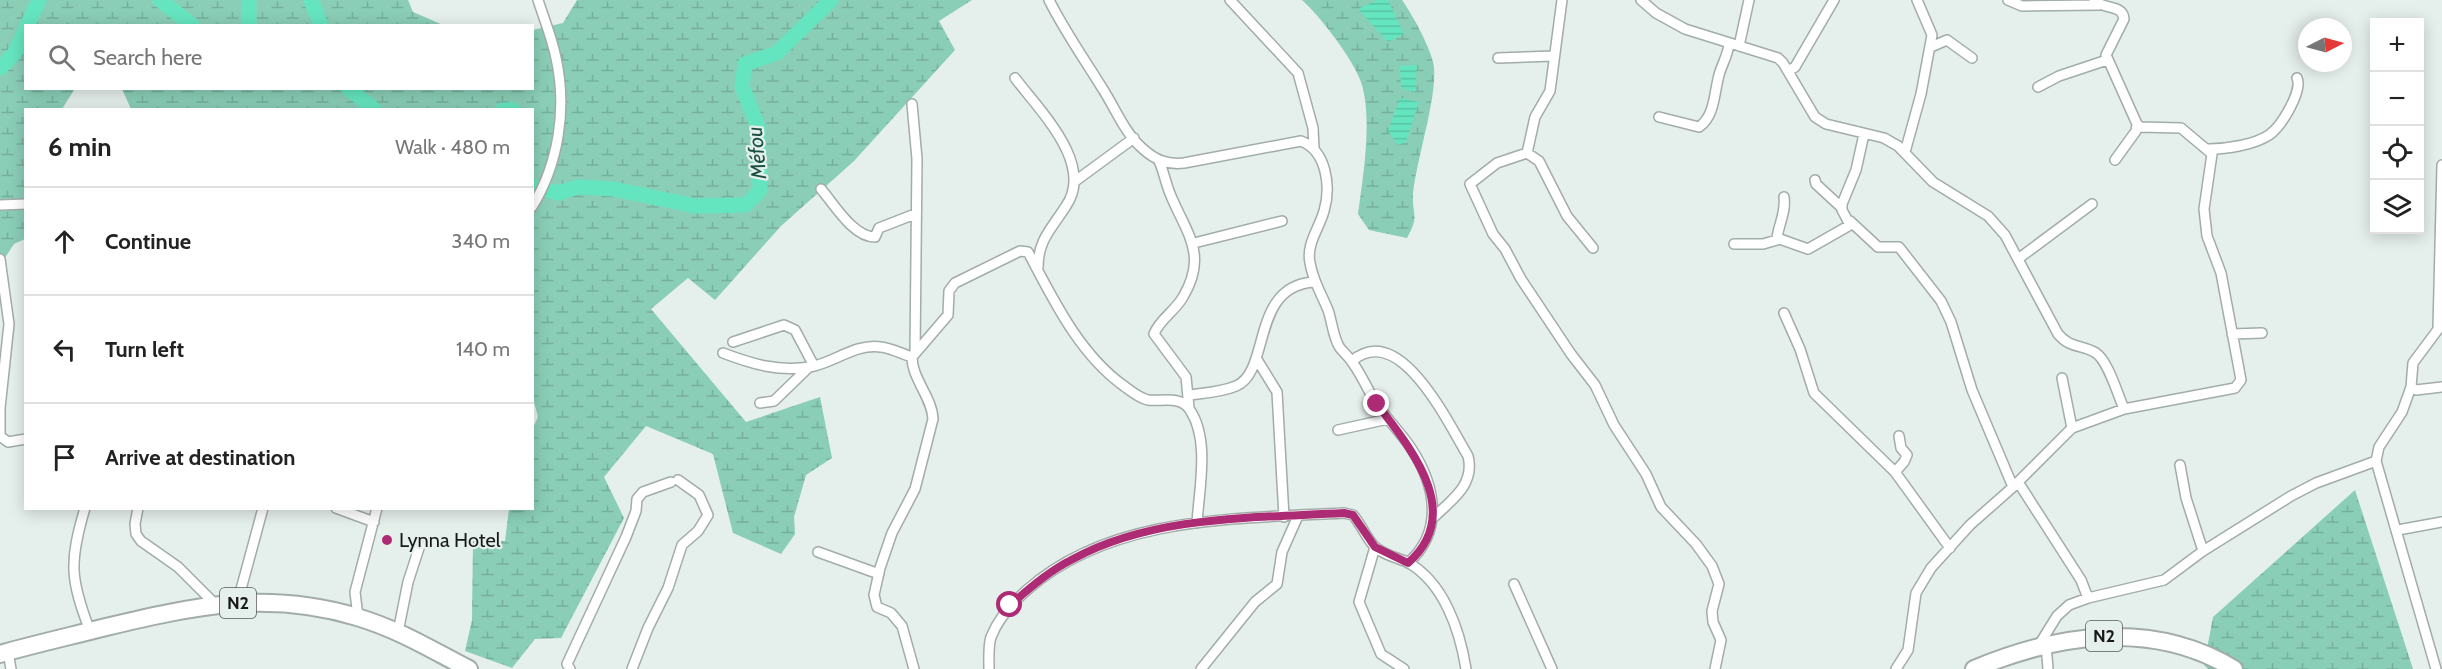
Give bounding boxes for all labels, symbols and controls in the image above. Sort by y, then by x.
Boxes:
north arrow [2298,18,2352,72]
map controls [2370,18,2424,234]
button: + [2370,18,2424,72]
search box [24,24,534,90]
icon: search [45,41,78,74]
text: Search here [93,44,202,71]
button: − [2370,72,2424,126]
water label: Méfou [742,126,771,181]
button: locate [2370,126,2424,180]
text: 6 min [48,131,112,163]
text: Walk · 480 m [395,135,510,159]
button: layers [2370,180,2424,234]
icon: ahead [48,225,81,258]
text: Continue [105,228,191,255]
text: 340 m [452,229,510,253]
icon: left [48,333,81,366]
text: Turn left [105,336,184,363]
text: 140 m [456,337,510,361]
route end [1363,390,1389,416]
icon: arrive [48,441,81,474]
text: Arrive at destination [105,444,295,471]
place label: Lynna Hotel [399,528,501,552]
marker: Lynna Hotel [380,533,394,547]
road number: N2 [220,588,256,618]
route start [996,591,1022,617]
road number: N2 [2086,621,2122,651]

